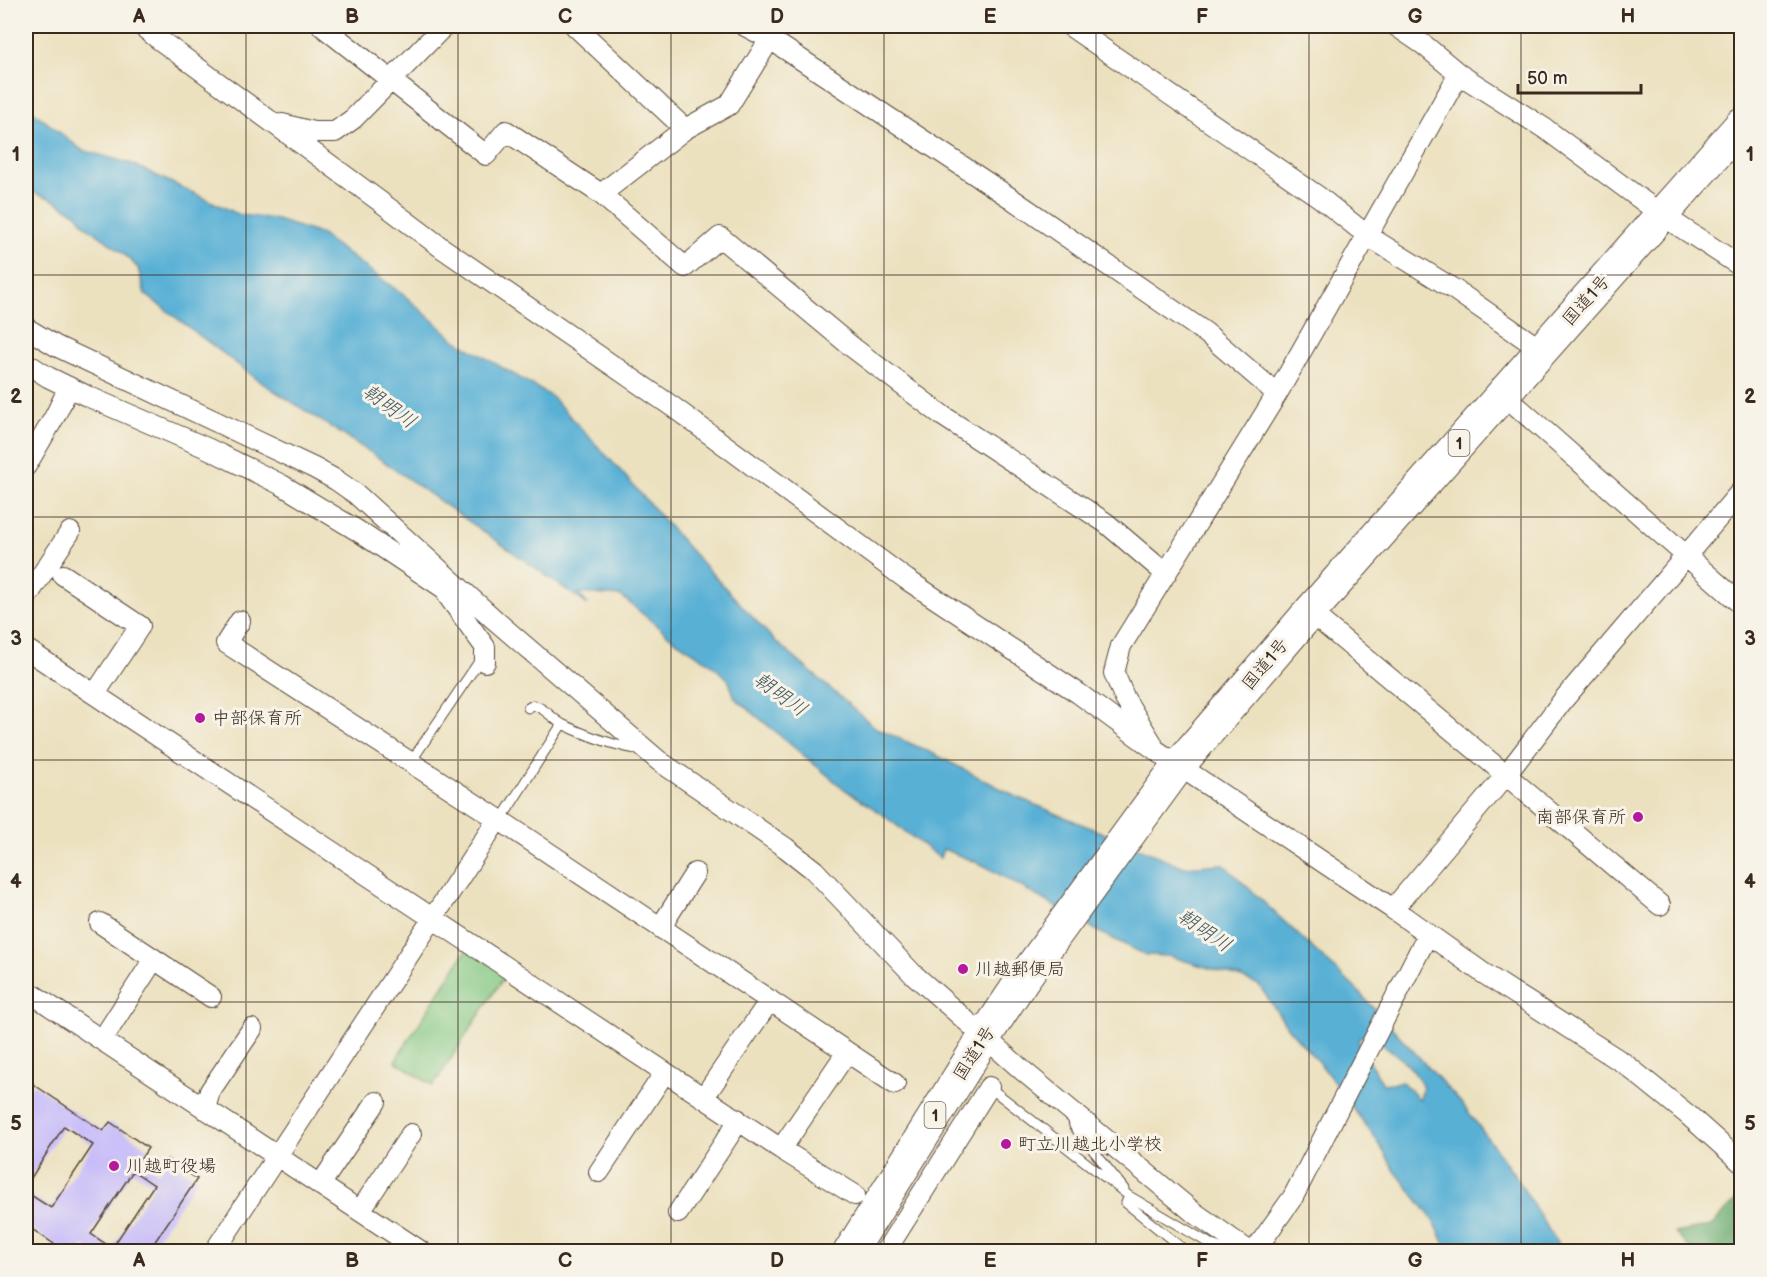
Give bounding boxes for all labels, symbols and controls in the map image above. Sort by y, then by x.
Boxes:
text: A [132,5,146,29]
text: B [345,5,359,29]
text: C [558,5,572,29]
text: D [770,5,784,29]
text: E [984,5,997,29]
text: F [1196,5,1208,29]
text: G [1408,5,1423,29]
text: H [1621,5,1635,29]
scale bar [1518,57,1641,95]
text: 50 m [1527,68,1568,89]
text: 1 [12,143,20,167]
text: 1 [1746,143,1754,167]
street label: 国道1号 [1558,271,1615,330]
water label: 朝明川 [358,379,421,434]
text: 2 [10,385,22,409]
text: 2 [1744,385,1756,409]
road number: 1 [1448,430,1470,456]
text: 3 [10,627,22,651]
text: 3 [1744,627,1756,651]
street label: 国道1号 [1238,634,1293,694]
water label: 朝明川 [749,667,812,722]
place label: 中部保育所 [212,708,302,729]
marker: 中部保育所 [193,711,207,725]
place label: 南部保育所 [1536,807,1626,828]
marker: 南部保育所 [1631,810,1645,824]
text: 4 [10,870,22,894]
text: 4 [1744,870,1756,894]
water label: 朝明川 [1173,904,1236,958]
place label: 川越郵便局 [975,959,1065,980]
marker: 川越郵便局 [956,962,970,976]
street label: 国道1号 [949,1022,1000,1085]
road number: 1 [924,1102,946,1128]
text: 5 [10,1112,22,1136]
text: 5 [1744,1112,1756,1136]
place label: 町立川越北小学校 [1018,1134,1162,1155]
marker: 町立川越北小学校 [999,1137,1013,1151]
place label: 川越町役場 [126,1156,216,1177]
marker: 川越町役場 [107,1159,121,1173]
text: A [132,1249,146,1273]
text: B [345,1249,359,1273]
text: C [558,1249,572,1273]
text: D [770,1249,784,1273]
text: E [984,1249,997,1273]
text: F [1196,1249,1208,1273]
text: G [1408,1249,1423,1273]
text: H [1621,1249,1635,1273]

